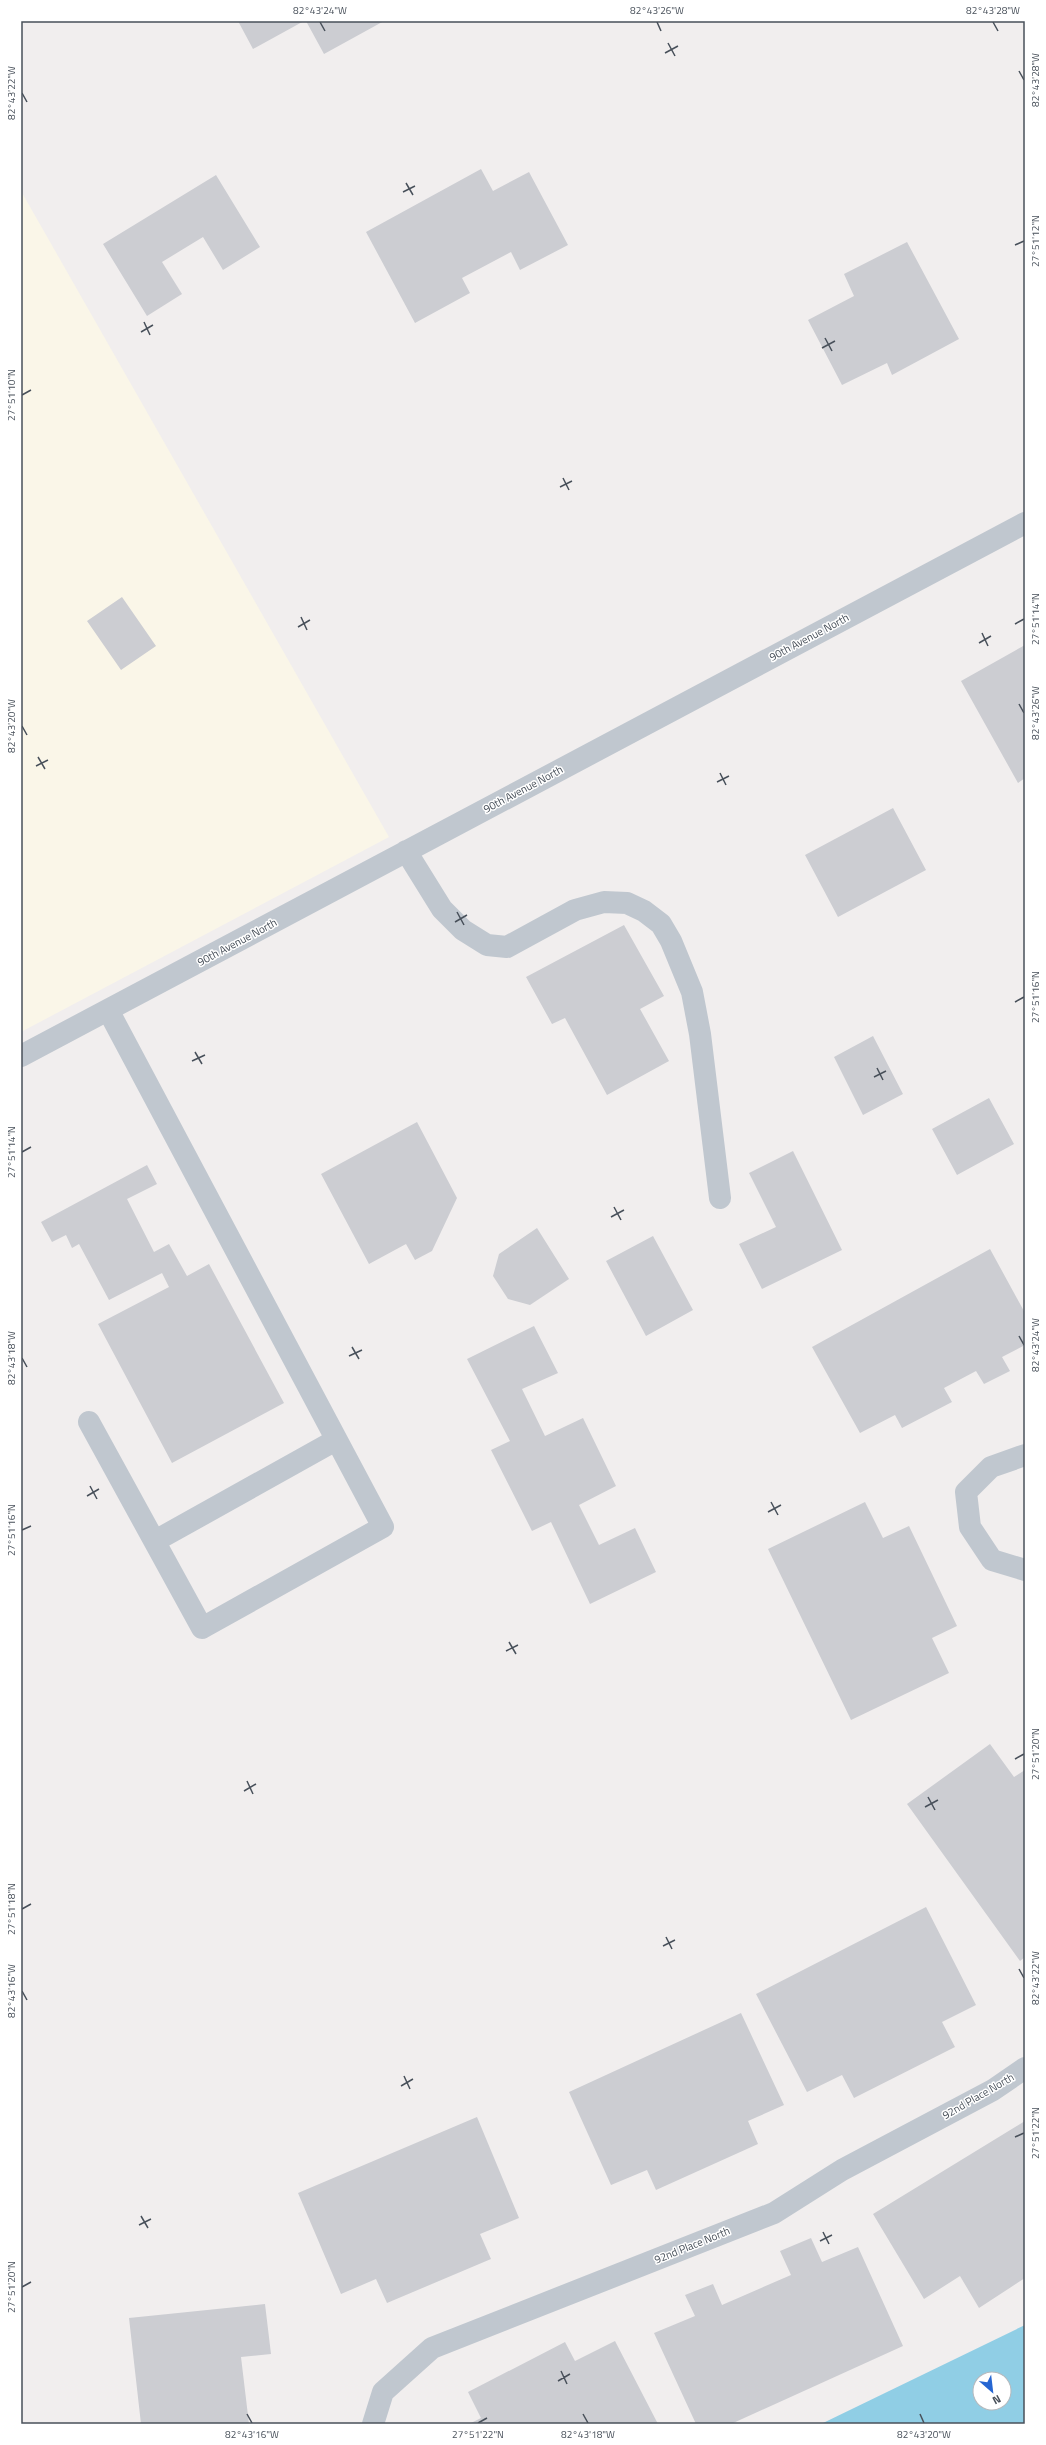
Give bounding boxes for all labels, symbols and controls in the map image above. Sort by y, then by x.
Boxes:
text: 82°43'24"W [293,3,347,18]
text: 82°43'26"W [630,3,684,18]
text: 82°43'28"W [966,3,1020,18]
text: 82°43'28"W [1028,53,1043,107]
text: 82°43'22"W [4,66,19,120]
text: 27°51'12"N [1028,215,1043,267]
text: 27°51'10"N [4,369,19,421]
text: 27°51'14"N [1028,593,1043,645]
street label: 90th Avenue North [766,609,852,665]
text: 82°43'26"W [1028,686,1043,740]
text: 82°43'20"W [4,699,19,753]
street label: 90th Avenue North [480,761,566,817]
street label: 90th Avenue North [194,914,280,970]
text: 27°51'16"N [1028,971,1043,1023]
text: 27°51'14"N [4,1126,19,1178]
text: 82°43'24"W [1028,1318,1043,1372]
text: 82°43'18"W [4,1331,19,1385]
text: 27°51'16"N [4,1504,19,1556]
text: 27°51'20"N [1028,1728,1043,1780]
text: 27°51'18"N [4,1883,19,1935]
text: 82°43'22"W [1028,1951,1043,2005]
text: 82°43'16"W [4,1964,19,2018]
street label: 92nd Place North [939,2069,1017,2123]
text: 27°51'22"N [1028,2107,1043,2159]
street label: 92nd Place North [652,2222,732,2267]
text: 27°51'20"N [4,2261,19,2313]
north arrow [972,2371,1012,2411]
text: N [990,2391,1004,2409]
text: 82°43'16"W [225,2427,279,2442]
text: 27°51'22"N [452,2427,504,2442]
text: 82°43'18"W [561,2427,615,2442]
text: 82°43'20"W [897,2427,951,2442]

